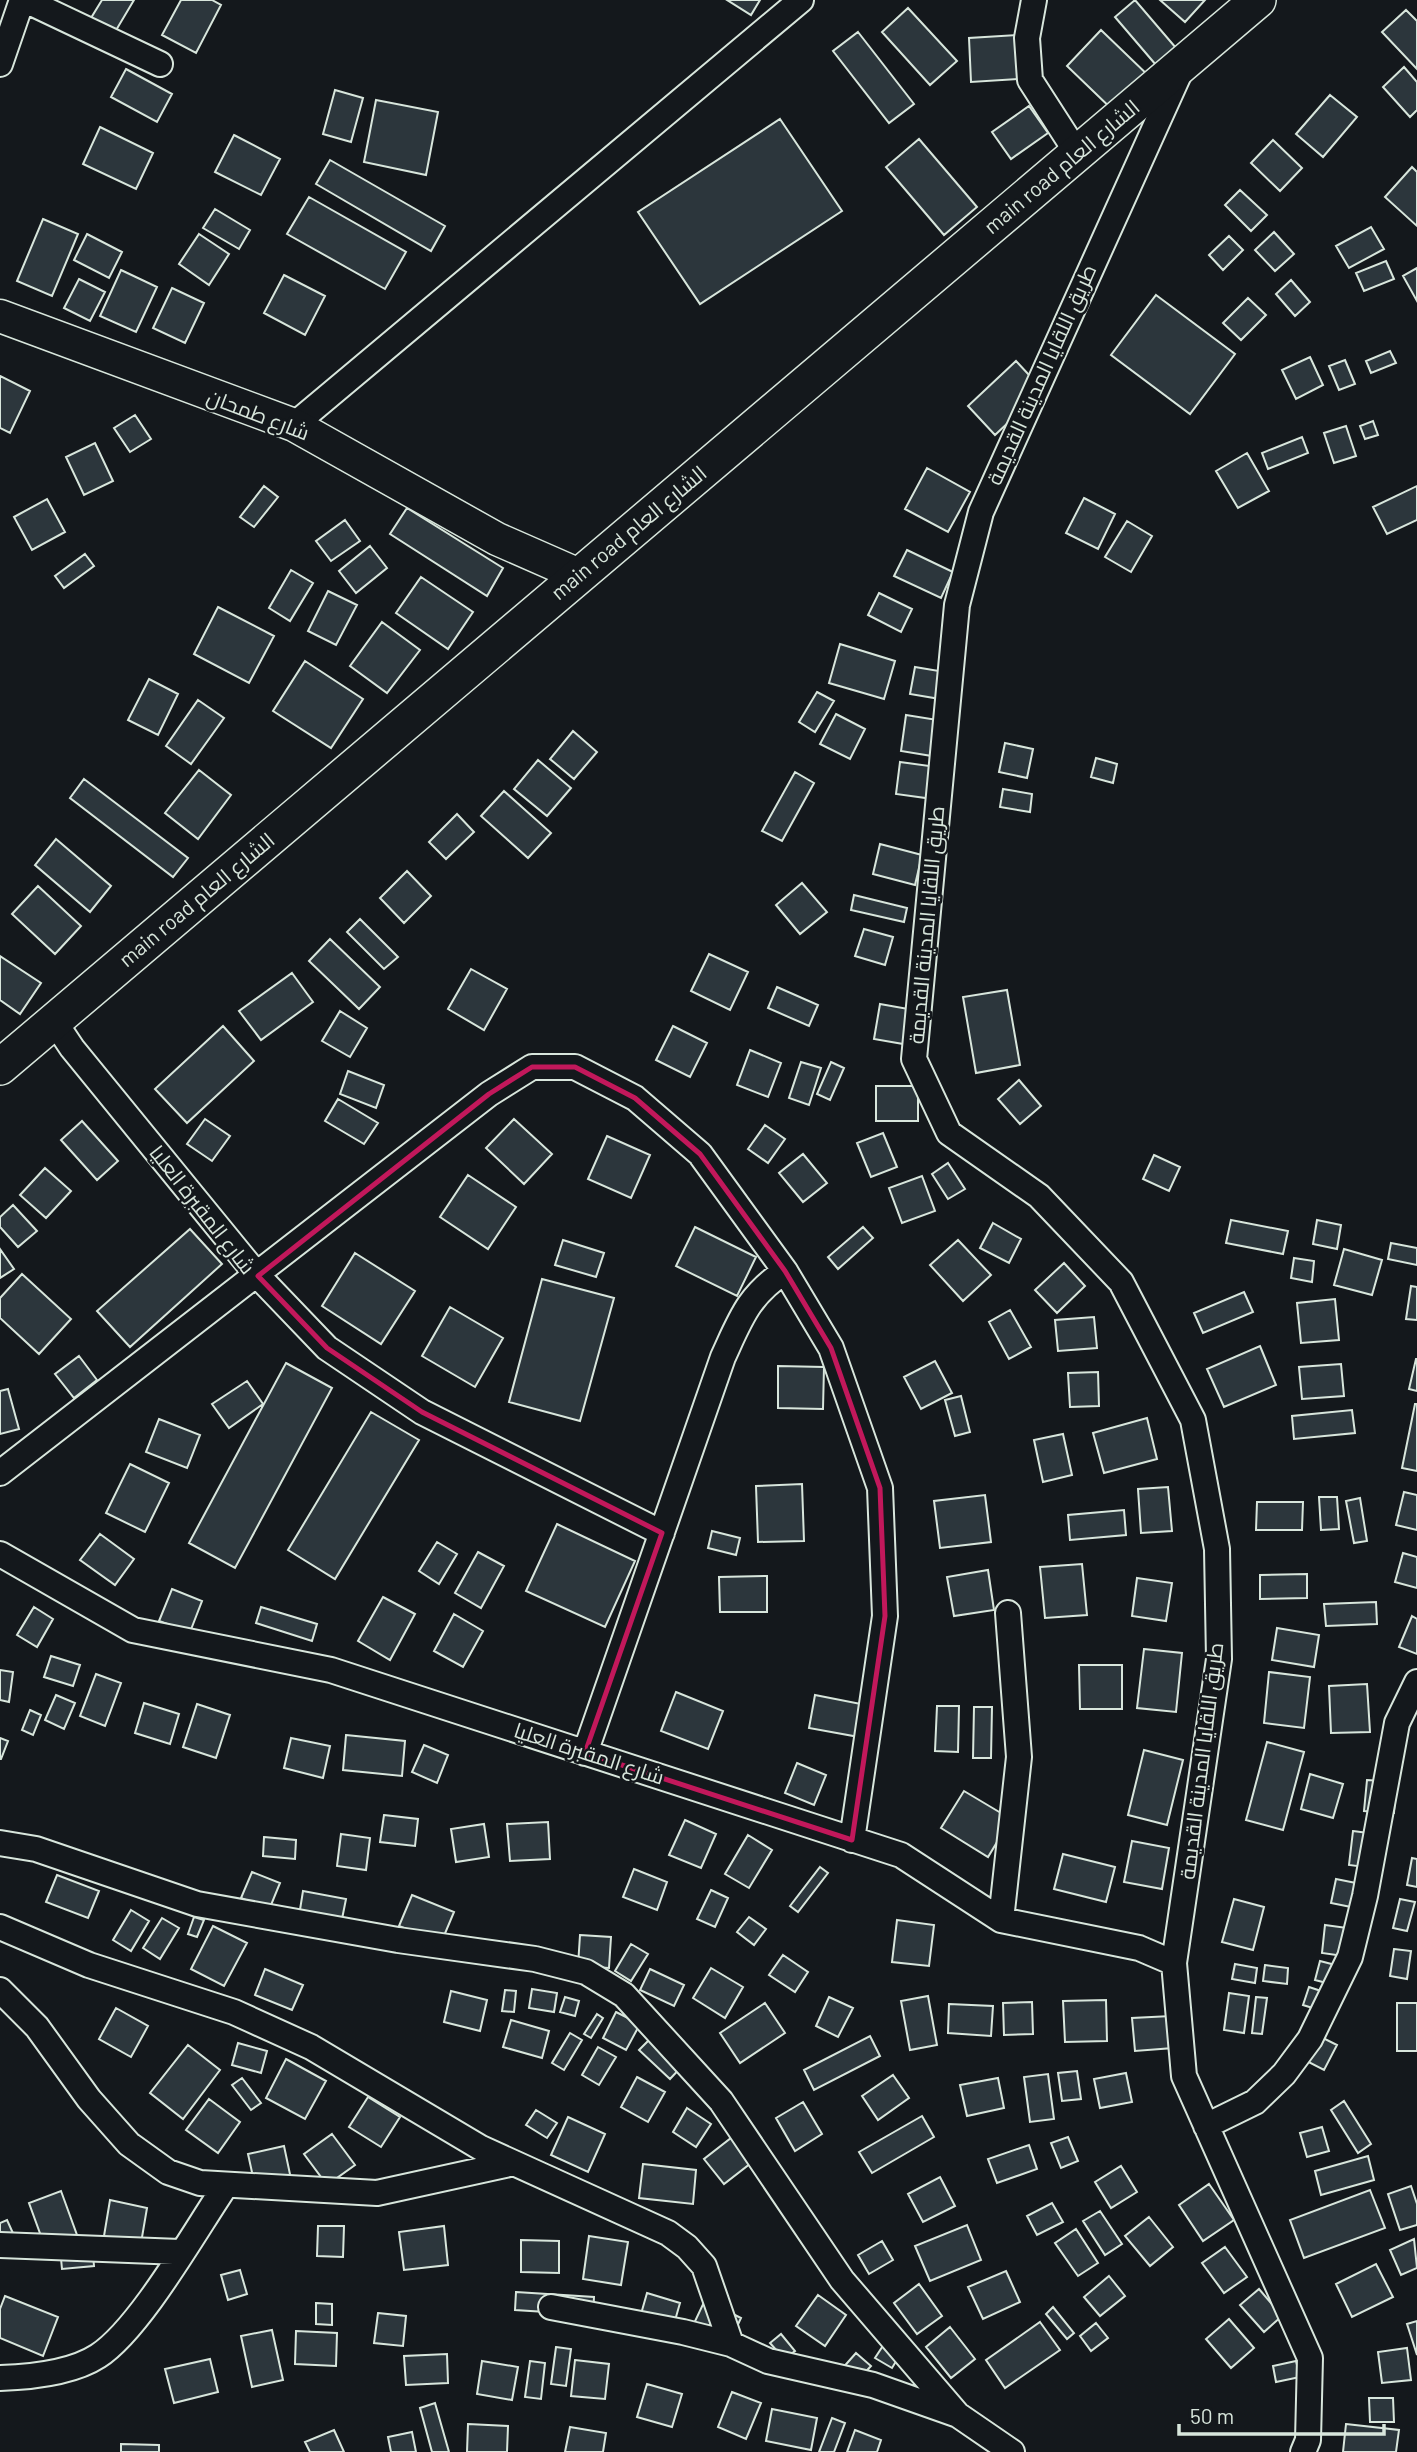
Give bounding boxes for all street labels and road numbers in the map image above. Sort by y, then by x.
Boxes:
street label: main road الشارع العام [978,93,1146,241]
street label: طريق اللقايا المدينة القديمة [981,260,1102,489]
street label: شارع طمحان [203,383,313,447]
street label: main road الشارع العام [545,459,713,607]
street label: طريق اللقايا المدينة القديمة [903,805,950,1045]
street label: main road الشارع العام [113,826,281,974]
street label: شارع المقبرة العليا [143,1140,261,1280]
street label: طريق اللقايا المدينة القديمة [1174,1641,1229,1881]
street label: شارع المقبرة العليا [510,1717,668,1791]

